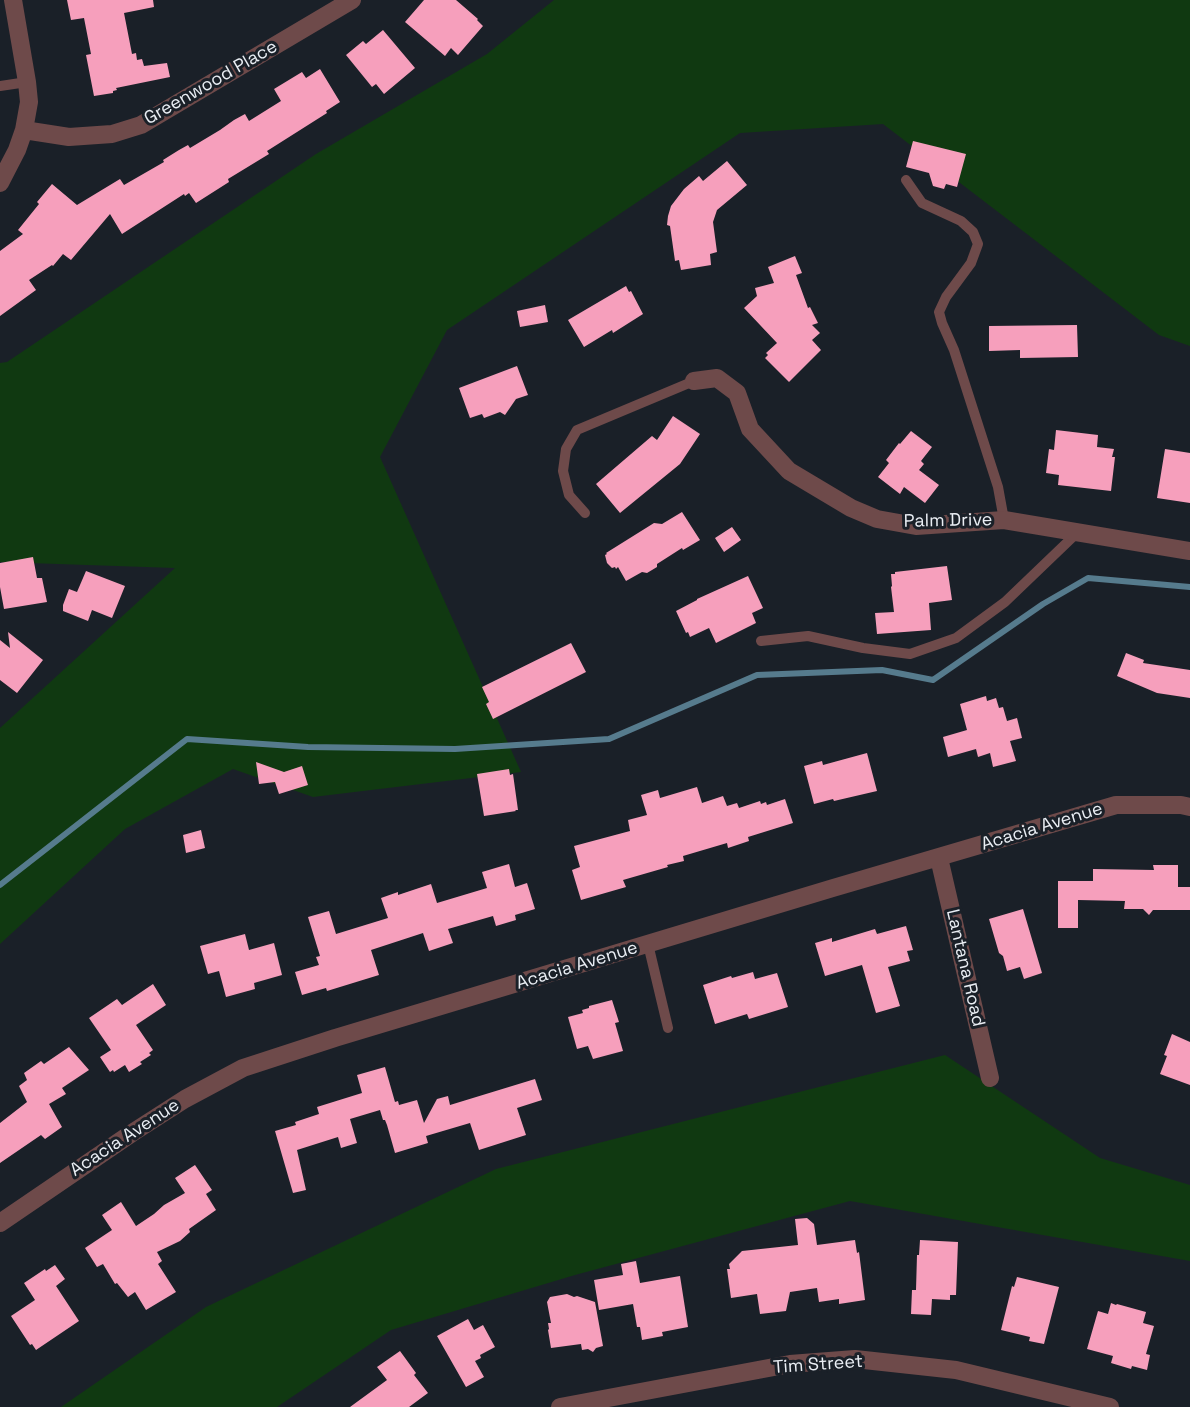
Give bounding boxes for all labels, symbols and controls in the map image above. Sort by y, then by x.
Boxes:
street label: Greenwood Place [141,36,281,130]
street label: Palm Drive [904,509,992,533]
street label: Acacia Avenue [979,798,1105,856]
street label: Lantana Road [941,907,989,1029]
street label: Acacia Avenue [514,937,640,995]
street label: Acacia Avenue [66,1095,184,1181]
street label: Tim Street [772,1351,864,1379]

